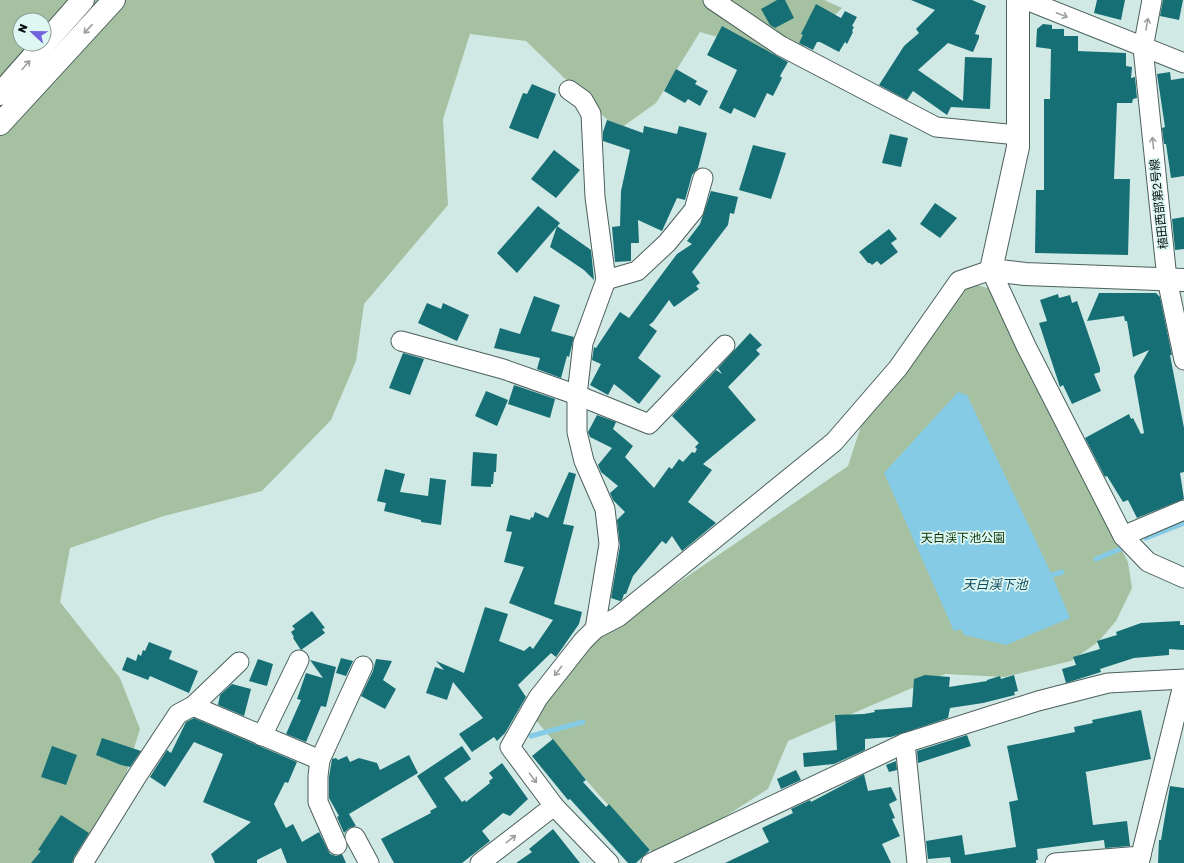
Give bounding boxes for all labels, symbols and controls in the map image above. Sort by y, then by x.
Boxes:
one-way arrow [1055,11,1067,19]
north arrow [12,12,52,52]
one-way arrow [1144,18,1152,31]
text: N [15,22,30,34]
one-way arrow [83,24,92,34]
one-way arrow [22,60,31,70]
one-way arrow [1149,137,1156,150]
street label: 植田西部第2号線 [1146,158,1171,250]
park label: 天白渓下池公園 [921,530,1005,545]
water label: 天白渓下池 [962,576,1029,592]
one-way arrow [554,666,563,677]
one-way arrow [529,772,537,783]
one-way arrow [505,835,516,843]

